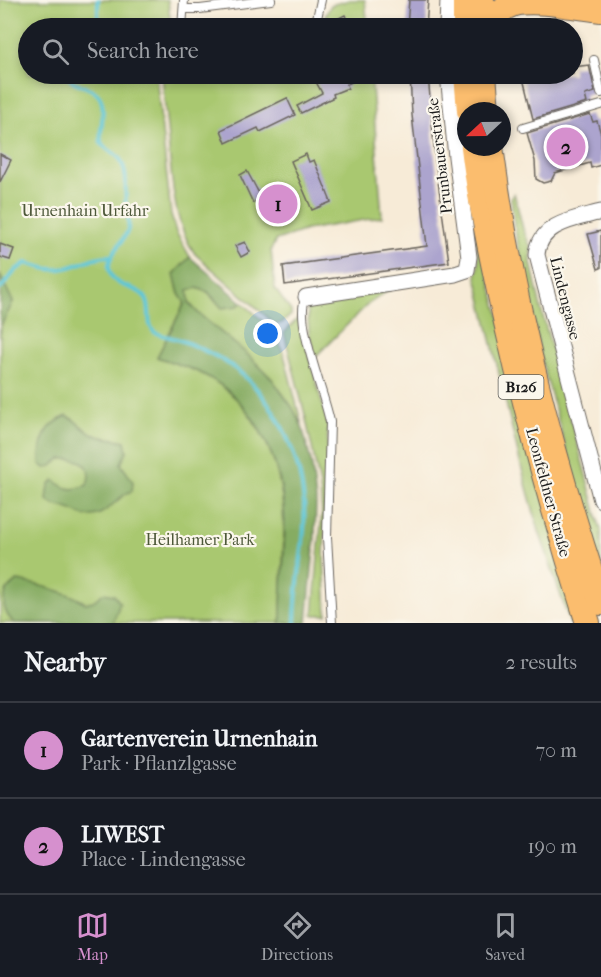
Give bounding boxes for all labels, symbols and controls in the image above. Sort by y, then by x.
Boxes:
search box [18,18,583,84]
icon: search [39,35,72,68]
text: Search here [87,38,199,64]
street label: Prunbauerstraße [423,97,456,215]
north arrow [457,102,511,156]
pin: 2 [546,124,586,170]
pin: 1 [258,182,298,226]
park label: Urnenhain Urfahr [21,201,149,220]
street label: Lindengasse [546,255,585,342]
your location [253,319,282,348]
road number: B126 [498,375,544,399]
street label: Leonfeldner Straße [522,425,575,559]
park label: Heilhamer Park [145,530,255,549]
text: Nearby [24,647,106,678]
text: 2 results [506,651,577,674]
text: Gartenverein Urnenhain [81,726,317,752]
text: 1 [40,739,47,762]
text: 70 m [535,739,577,762]
text: Park · Pflanzlgasse [81,752,237,775]
text: LIWEST [81,822,164,848]
text: 2 [38,835,49,858]
text: 190 m [527,835,577,858]
text: Place · Lindengasse [81,848,246,871]
tab: Map [76,909,109,964]
tab: Directions [261,909,333,964]
tab: Saved [485,909,525,964]

